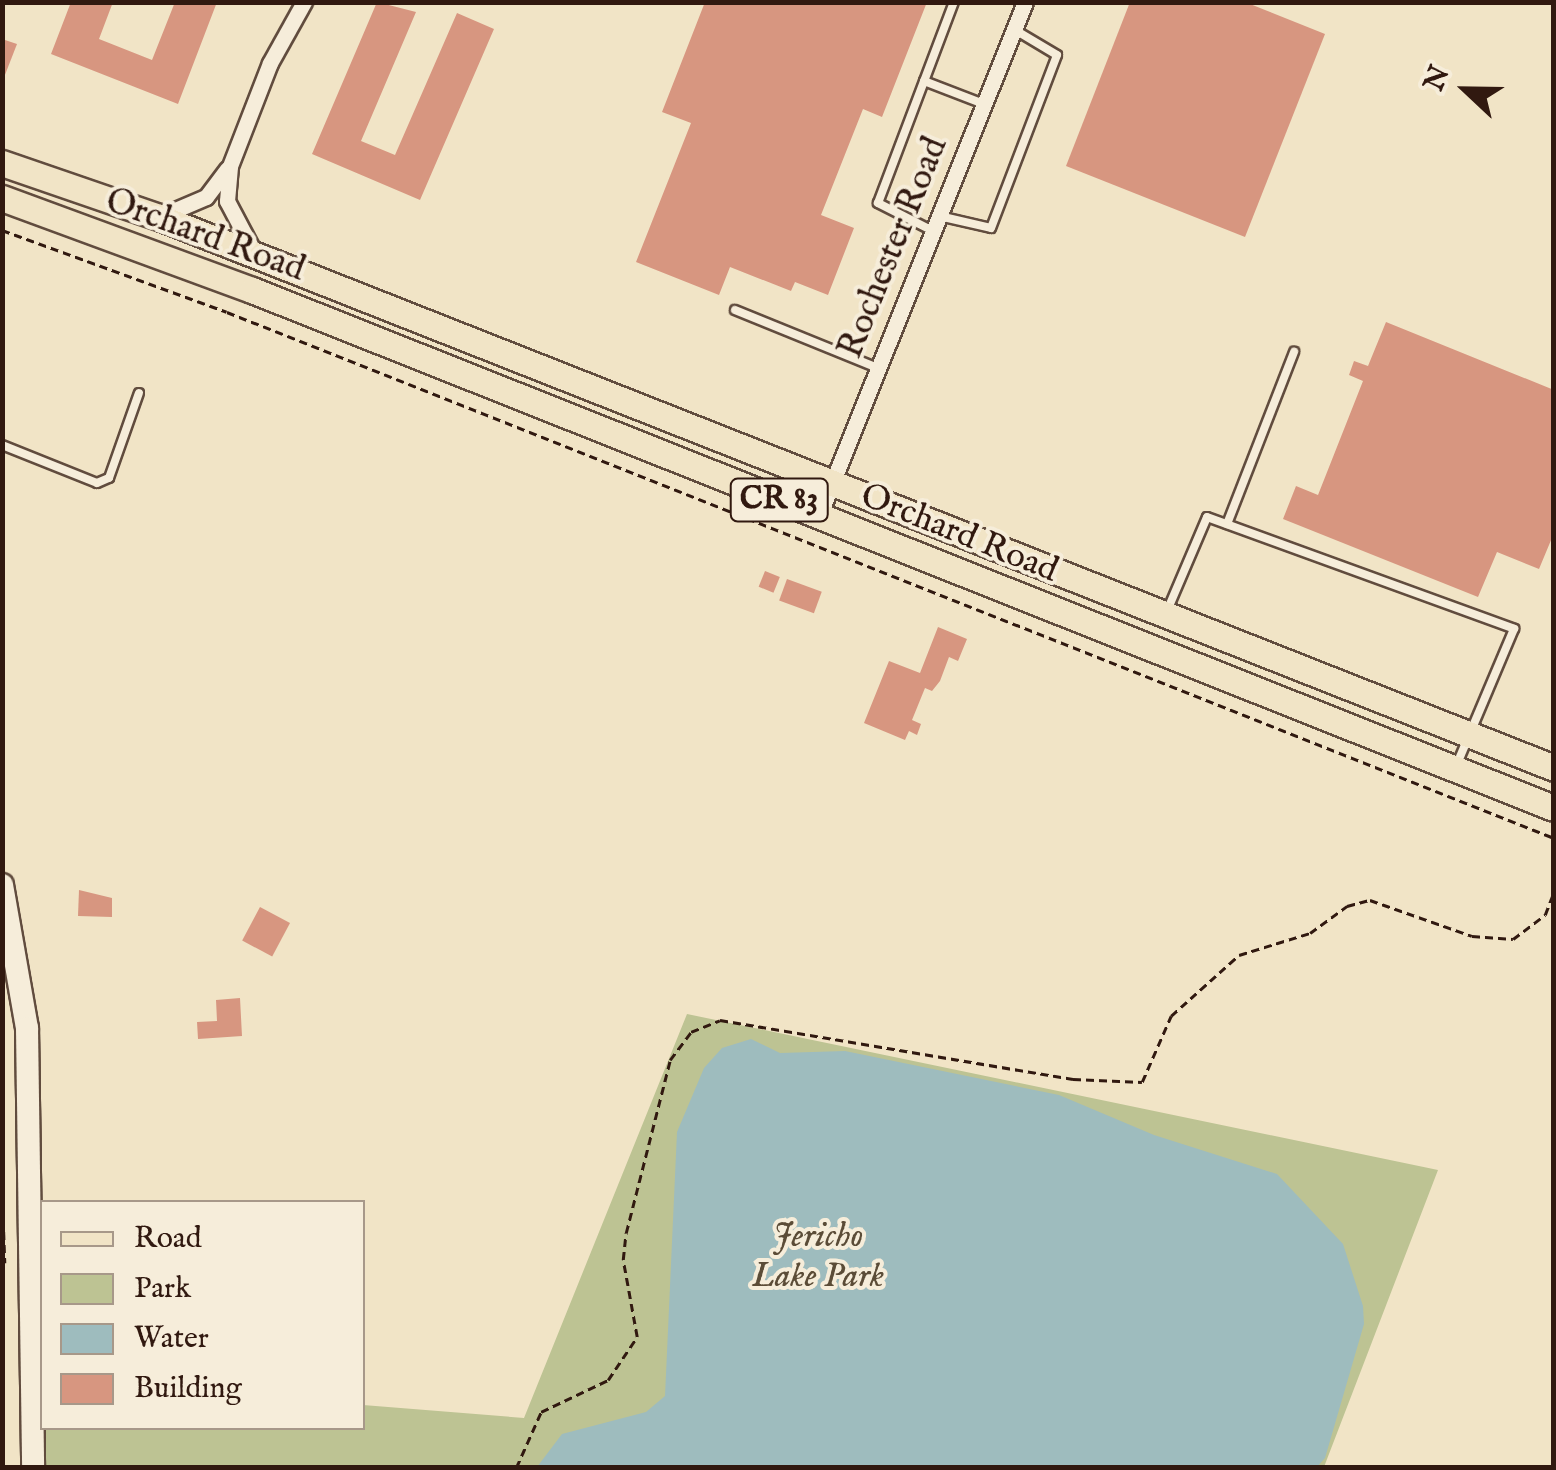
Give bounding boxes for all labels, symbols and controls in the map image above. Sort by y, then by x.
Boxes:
north arrow [1416,40,1516,140]
text: N [1417,61,1458,96]
street label: Rochester Road [831,131,957,365]
street label: Orchard Road [100,181,310,291]
road number: CR 83 [729,473,829,527]
street label: Orchard Road [854,475,1064,593]
legend [40,1200,365,1430]
park label: Jericho Lake Park [752,1216,884,1298]
text: Road [134,1220,202,1258]
text: Park [134,1270,191,1308]
text: Water [134,1320,209,1358]
text: Building [134,1370,242,1408]

